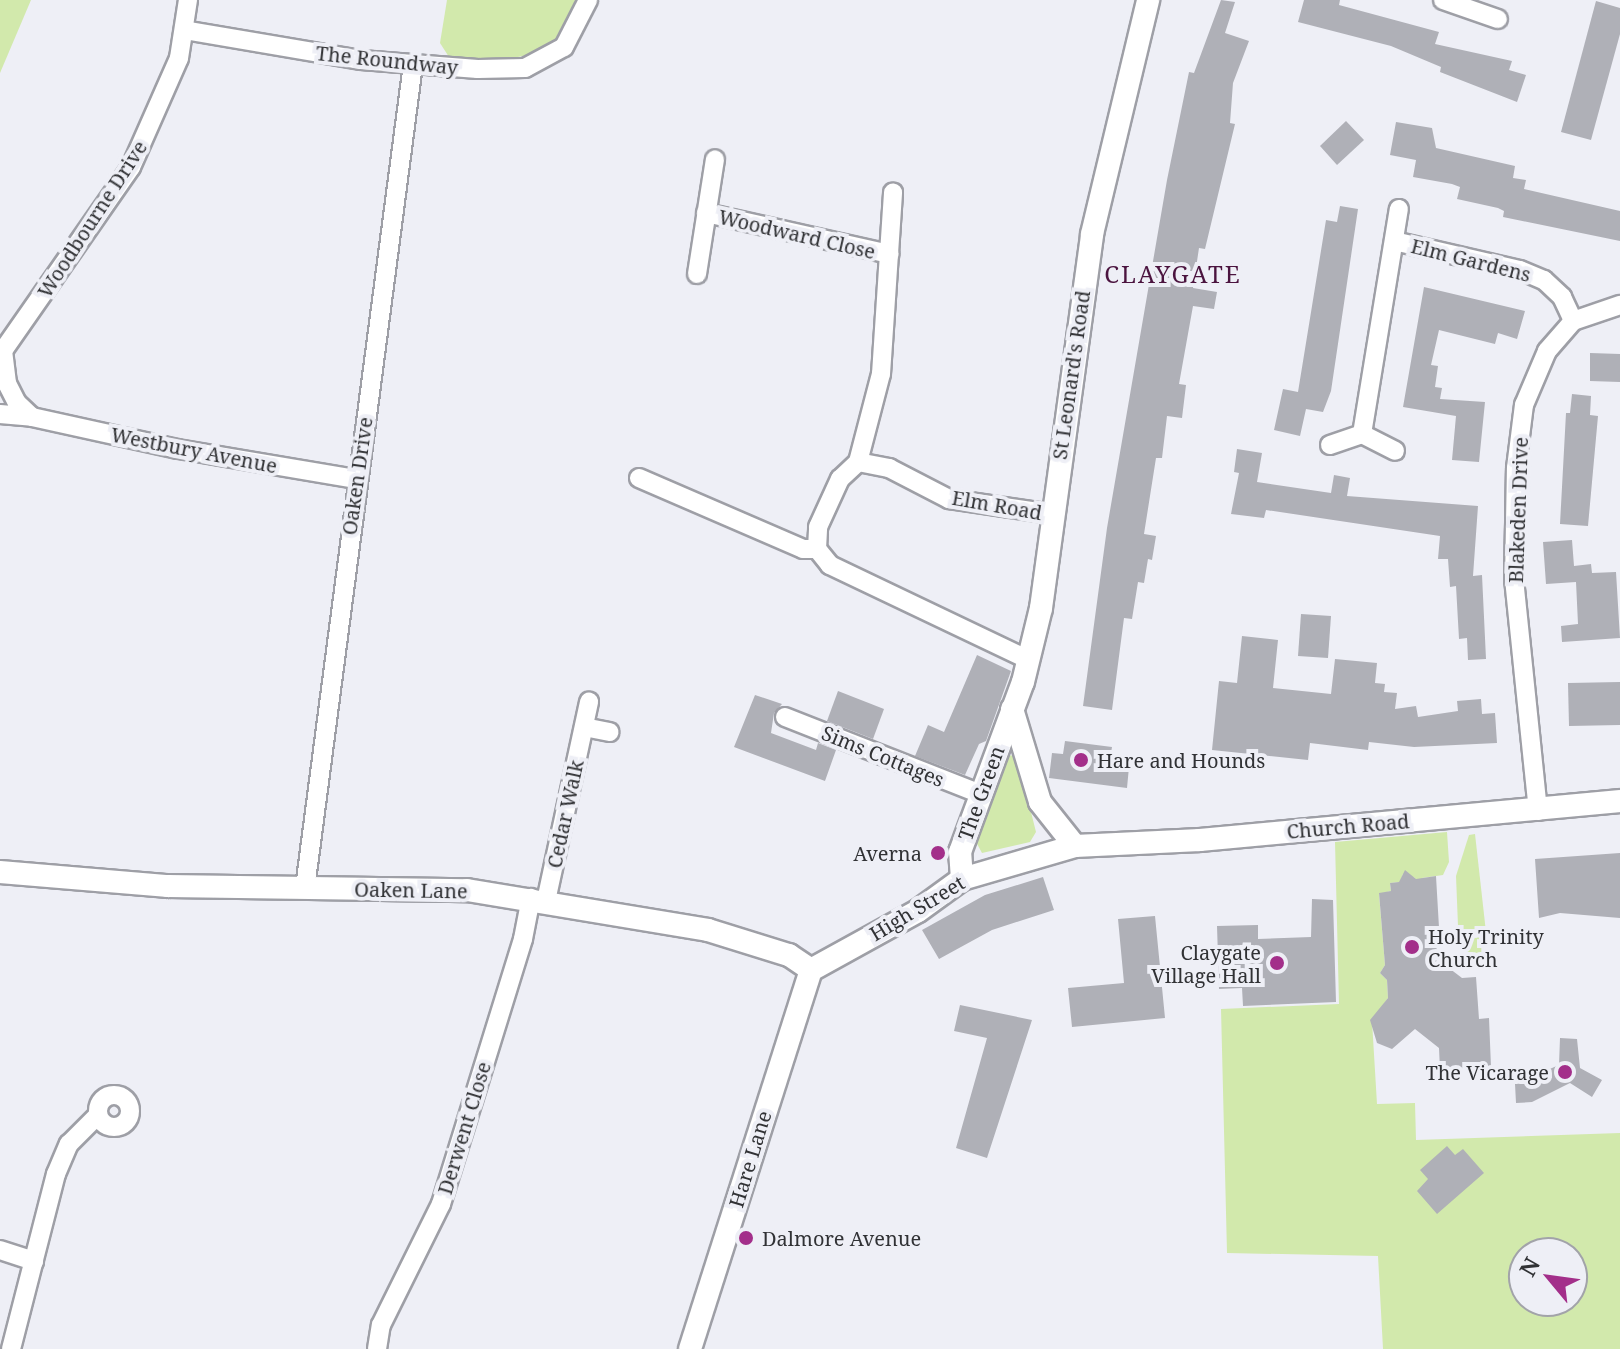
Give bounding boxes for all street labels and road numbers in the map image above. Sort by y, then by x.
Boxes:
street label: The Roundway [315,41,459,79]
street label: Woodbourne Drive [32,136,152,302]
street label: Woodward Close [716,204,878,264]
street label: Elm Gardens [1409,234,1533,286]
street label: St Leonard's Road [1047,289,1095,461]
street label: Oaken Drive [337,415,377,537]
street label: Westbury Avenue [109,422,279,478]
street label: Blakeden Drive [1503,436,1533,584]
street label: Elm Road [950,485,1044,525]
street label: Sims Cottages [818,721,948,791]
street label: The Green [953,742,1009,844]
street label: Cedar Walk [542,758,588,870]
street label: Church Road [1286,809,1410,843]
street label: High Street [865,870,969,946]
street label: Oaken Lane [354,877,468,903]
street label: Derwent Close [432,1059,496,1197]
street label: Hare Lane [724,1108,776,1210]

